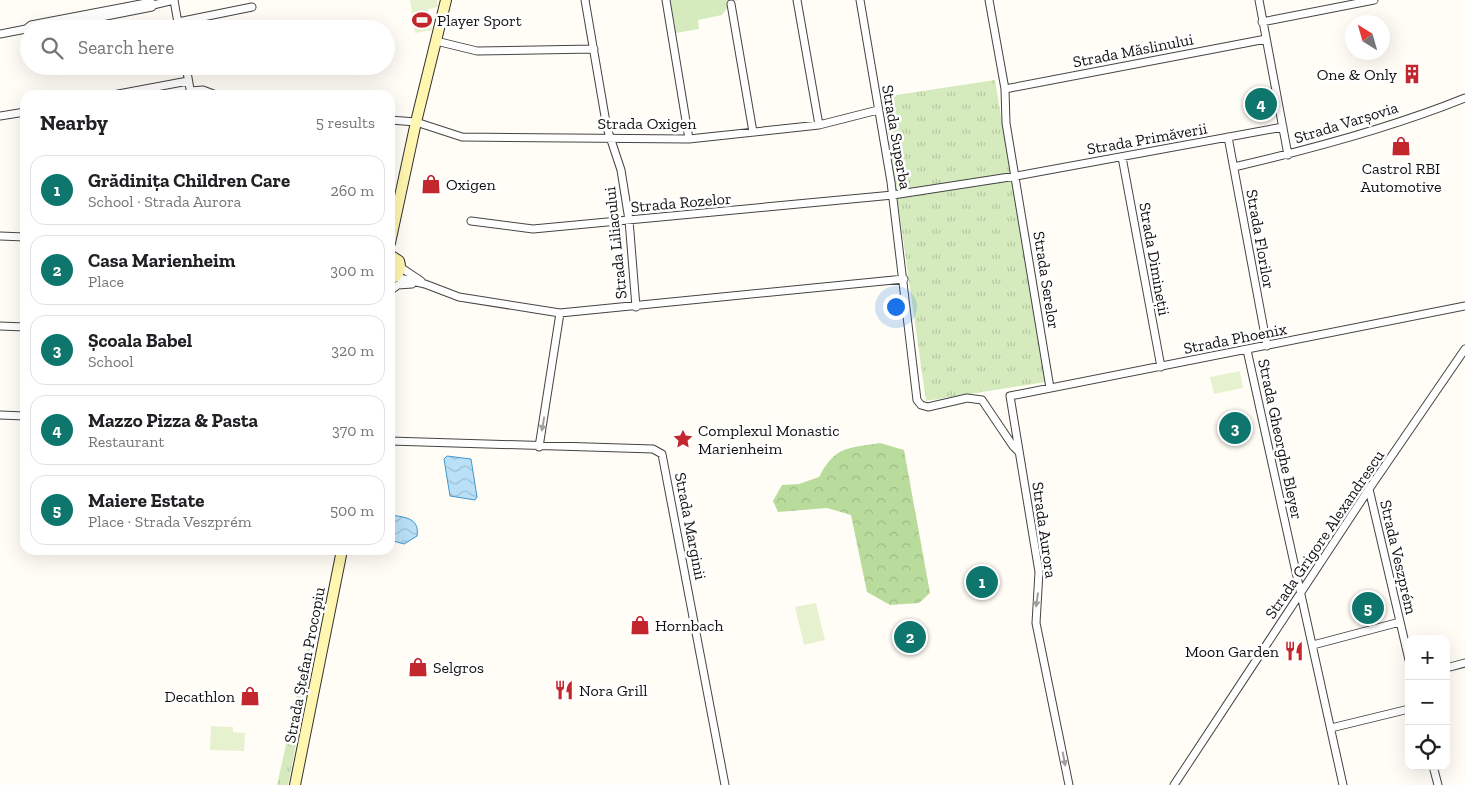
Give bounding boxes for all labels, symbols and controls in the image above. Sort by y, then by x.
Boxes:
sports icon: Player Sport [411,9,433,31]
place label: Player Sport [437,11,522,30]
north arrow [1345,15,1390,60]
search box [20,20,395,75]
street label: Strada Măslinului [1071,29,1195,71]
icon: search [38,34,66,62]
text: Search here [78,36,174,59]
building icon: One & Only [1401,63,1423,85]
place label: One & Only [1317,65,1398,84]
street label: Strada Superba [878,83,915,191]
pin: 4 [1245,85,1277,123]
street label: Strada Varșovia [1292,98,1401,147]
text: Nearby [40,110,108,135]
text: 5 results [316,113,375,132]
street label: Strada Oxigen [598,114,697,133]
street label: Strada Primăverii [1086,118,1209,158]
shop icon: Castrol RBI Automotive [1390,135,1412,157]
place label: Castrol RBI Automotive [1361,159,1441,196]
text: Grădinița Children Care [88,169,290,192]
shop icon: Oxigen [420,173,442,195]
place label: Oxigen [446,175,497,194]
text: 1 [54,181,60,200]
text: 260 m [331,181,374,200]
street label: Strada Liliacului [600,185,631,300]
street label: Strada Florilor [1242,188,1279,291]
street label: Strada Rozelor [630,189,732,216]
text: School · Strada Aurora [88,192,241,211]
street label: Strada Dimineții [1135,201,1174,318]
street label: Strada Serelor [1029,230,1064,330]
text: Casa Marienheim [88,249,235,272]
text: 2 [53,261,61,280]
text: 300 m [330,261,374,280]
text: Place [88,272,124,291]
your location [883,294,909,320]
street label: Strada Phoenix [1182,319,1288,358]
text: Școala Babel [88,329,192,352]
text: 3 [53,341,61,360]
text: 320 m [331,341,374,360]
text: School [88,352,134,371]
street label: Strada Gheorghe Bleyer [1254,357,1307,521]
text: Mazzo Pizza & Pasta [88,409,258,432]
pin: 3 [1219,409,1251,447]
one-way arrow [539,416,547,432]
text: 4 [52,421,62,440]
text: 370 m [332,421,374,440]
place label: Complexul Monastic Marienheim [698,421,840,458]
place icon: Complexul Monastic Marienheim [672,428,694,450]
text: Restaurant [88,432,164,451]
street label: Strada Grigore Alexandrescu [1261,446,1388,622]
street label: Strada Marginii [671,471,710,582]
street label: Strada Aurora [1028,481,1061,580]
text: Maiere Estate [88,489,204,512]
street label: Strada Veszprém [1376,498,1421,616]
text: 5 [53,501,61,520]
text: 500 m [330,501,374,520]
text: Place · Strada Veszprém [88,512,251,531]
pin: 1 [966,563,998,601]
street label: Strada Ștefan Procopiu [280,585,329,745]
pin: 5 [1352,589,1384,627]
one-way arrow [1033,592,1041,608]
shop icon: Hornbach [629,614,651,636]
place label: Hornbach [655,616,723,635]
pin: 2 [894,618,926,656]
map controls [1405,635,1450,770]
button: + [1405,635,1450,680]
restaurant icon: Moon Garden [1283,640,1305,662]
place label: Moon Garden [1185,642,1280,661]
shop icon: Selgros [407,656,429,678]
place label: Selgros [433,658,484,677]
restaurant icon: Nora Grill [553,679,575,701]
button: − [1405,680,1450,725]
place label: Nora Grill [579,681,648,700]
shop icon: Decathlon [239,685,261,707]
place label: Decathlon [165,687,236,706]
button: locate [1405,725,1450,770]
one-way arrow [1060,752,1068,768]

